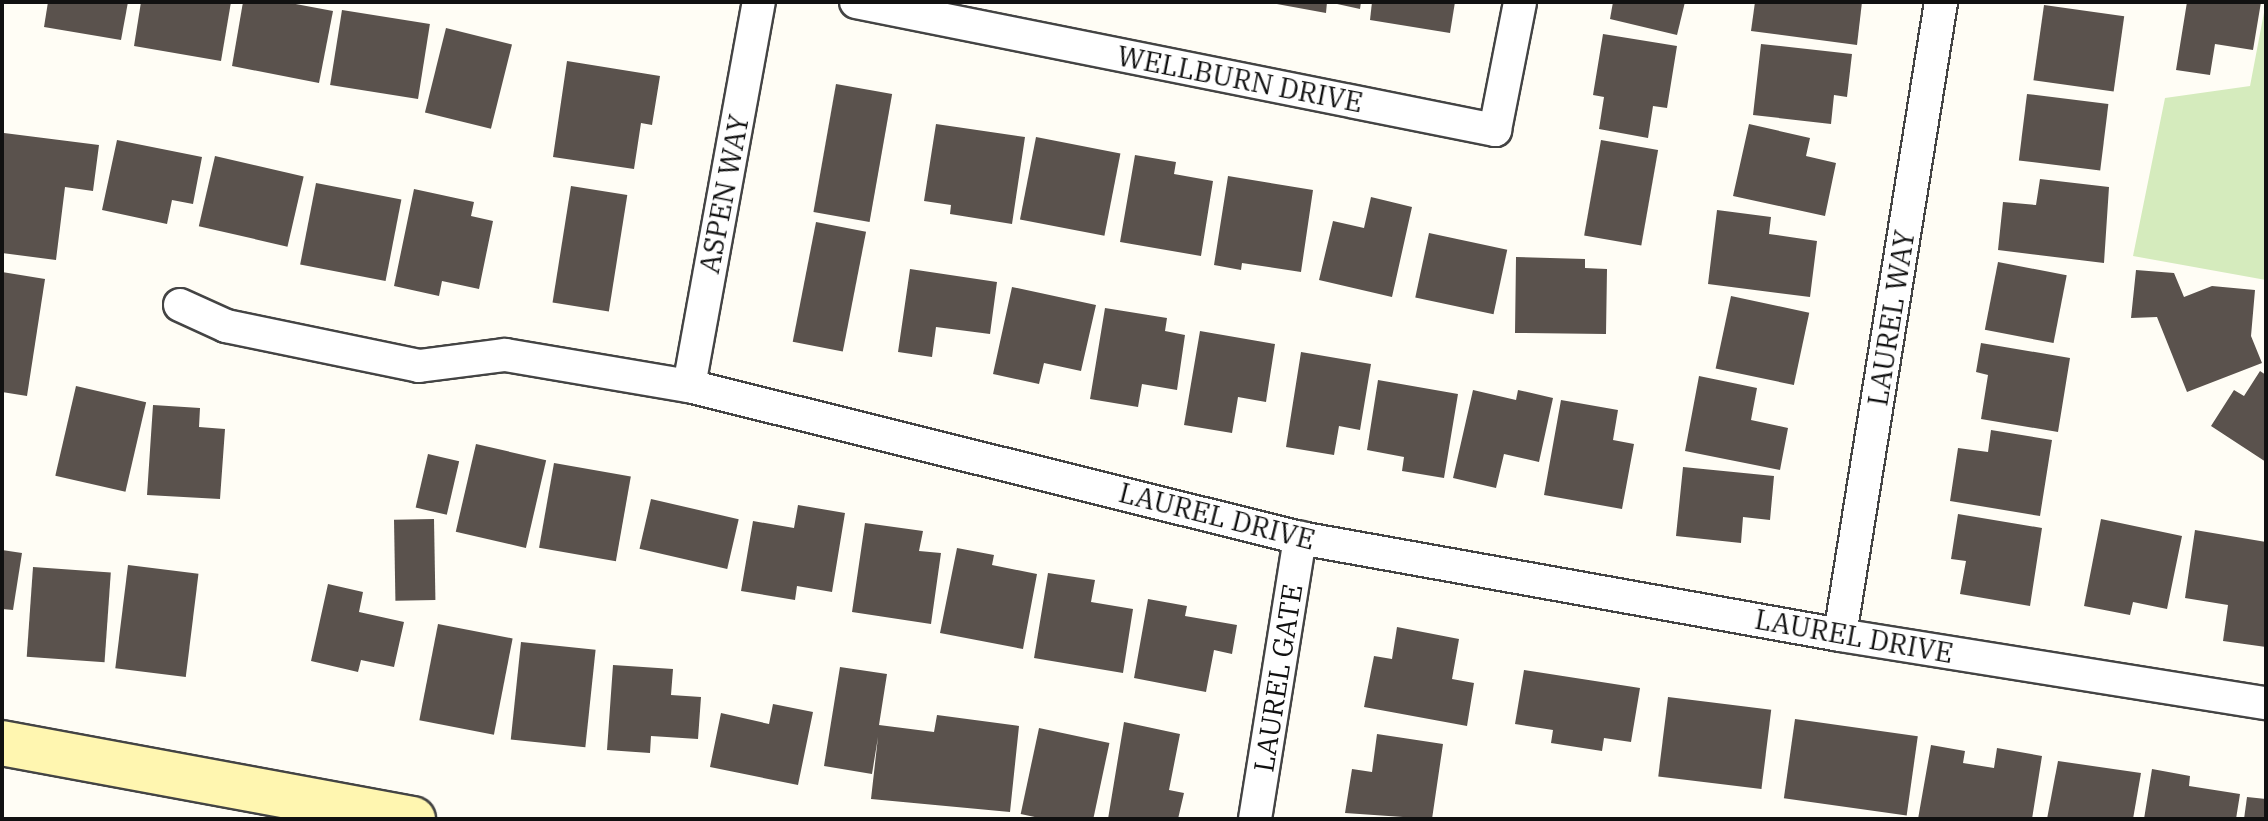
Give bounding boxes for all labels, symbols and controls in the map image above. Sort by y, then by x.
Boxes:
street label: WELLBURN DRIVE [1114,39,1366,119]
street label: ASPEN WAY [692,112,756,276]
street label: LAUREL WAY [1861,228,1921,408]
street label: LAUREL DRIVE [1116,475,1318,557]
street label: LAUREL GATE [1247,582,1309,774]
street label: LAUREL DRIVE [1752,602,1956,670]

